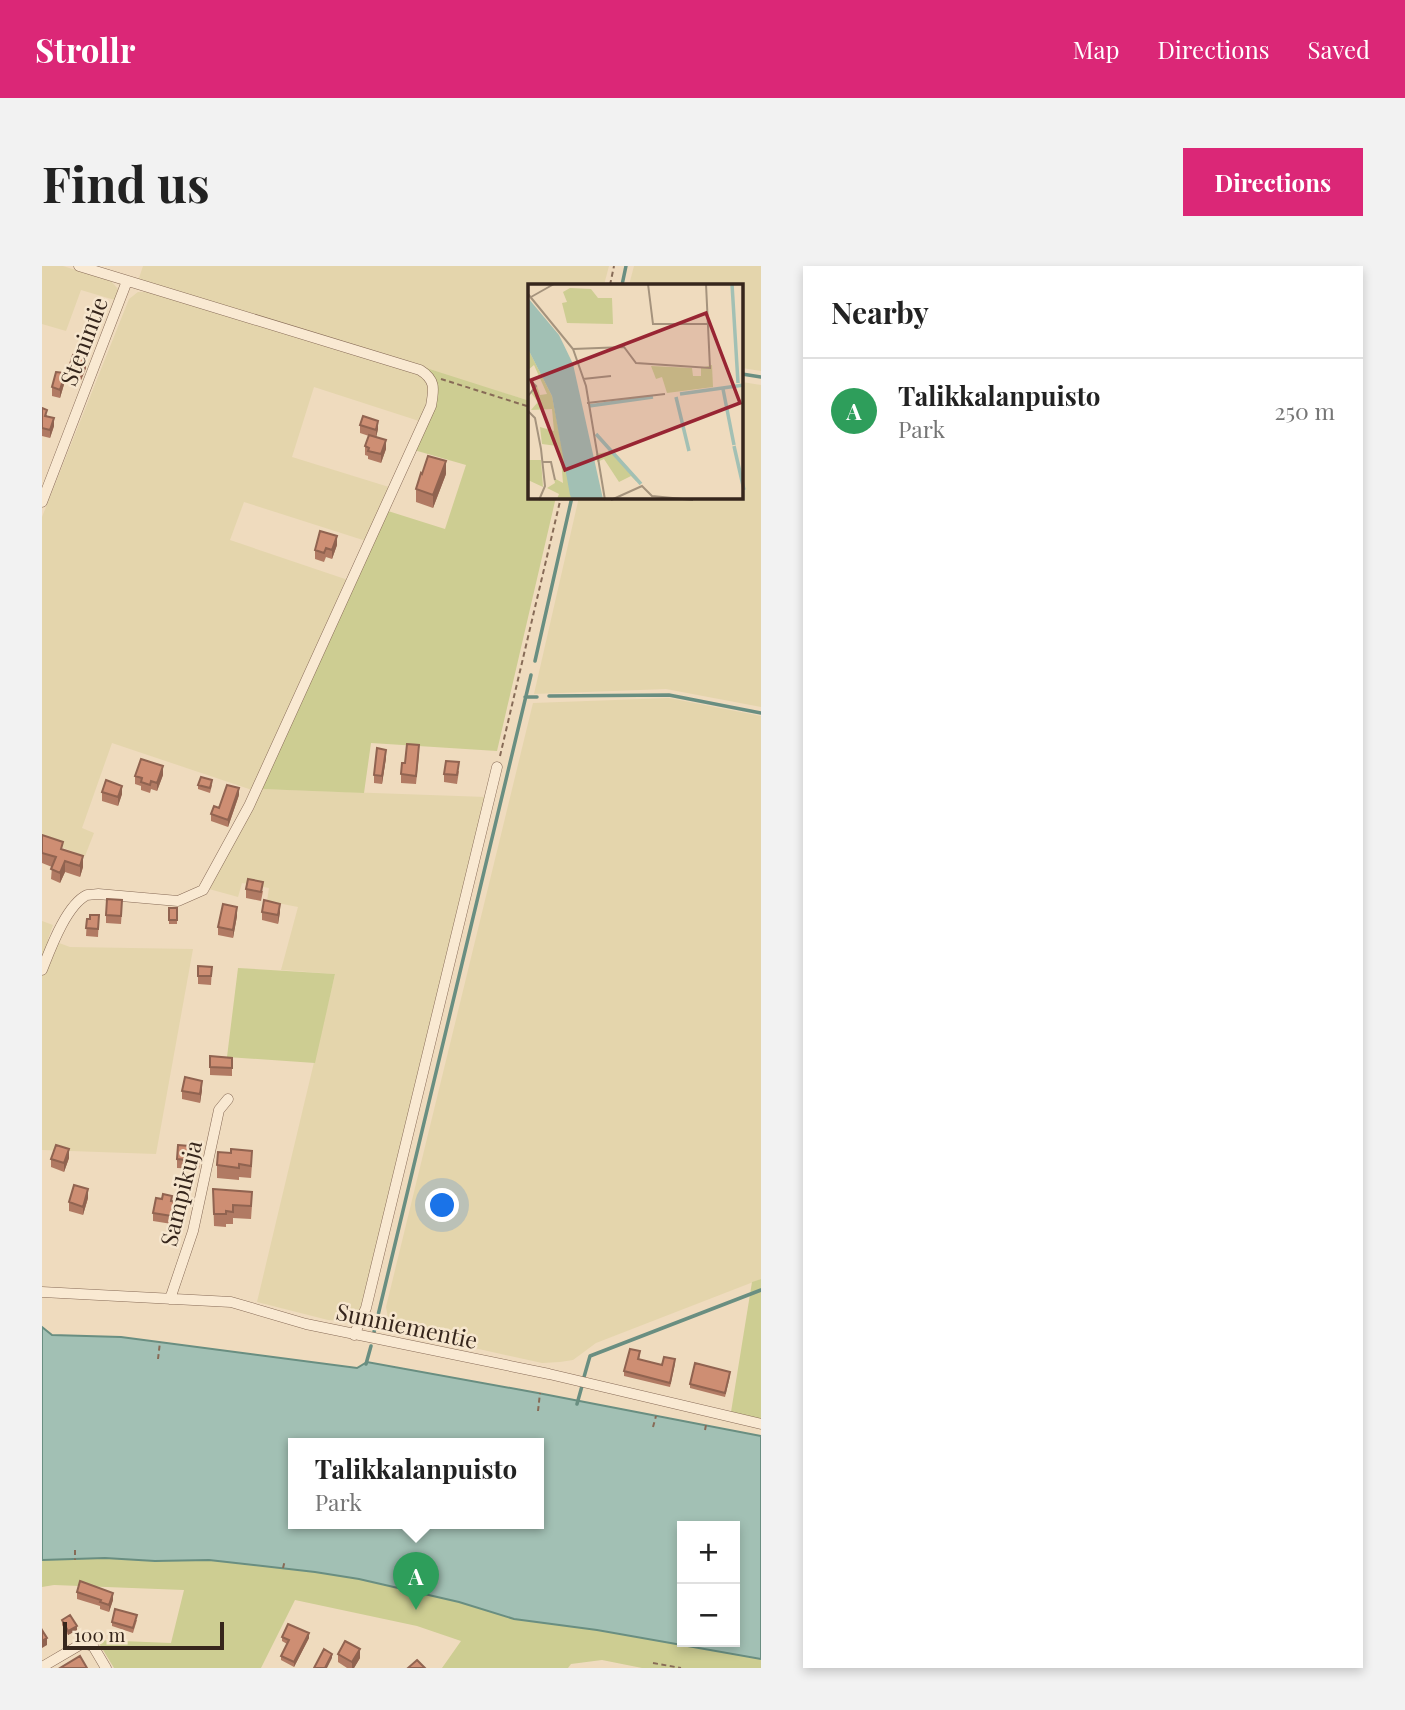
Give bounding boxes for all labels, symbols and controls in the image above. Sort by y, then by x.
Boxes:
text: Strollr [35,27,135,71]
text: Map [1073,33,1119,65]
text: Directions [1157,33,1270,65]
text: Saved [1308,33,1370,65]
button: Directions [1183,148,1363,216]
text: Find us [42,150,210,215]
inset map [528,284,744,499]
street label: Stenintie [52,292,114,390]
text: Nearby [831,292,929,332]
text: Talikkalanpuisto [898,378,1100,413]
text: A [846,395,862,426]
text: 250 m [1274,395,1335,426]
text: Park [898,413,945,444]
street label: Sampikuja [152,1136,208,1249]
your location [425,1188,459,1222]
street label: Sunniementie [333,1295,481,1355]
popup [288,1438,544,1529]
text: Talikkalanpuisto [315,1451,517,1486]
text: Park [315,1486,362,1517]
map controls [677,1521,740,1647]
button: + [677,1521,740,1584]
pin: A [393,1552,439,1610]
button: − [677,1584,740,1647]
scale bar [63,1619,224,1651]
text: 100 m [74,1621,125,1647]

